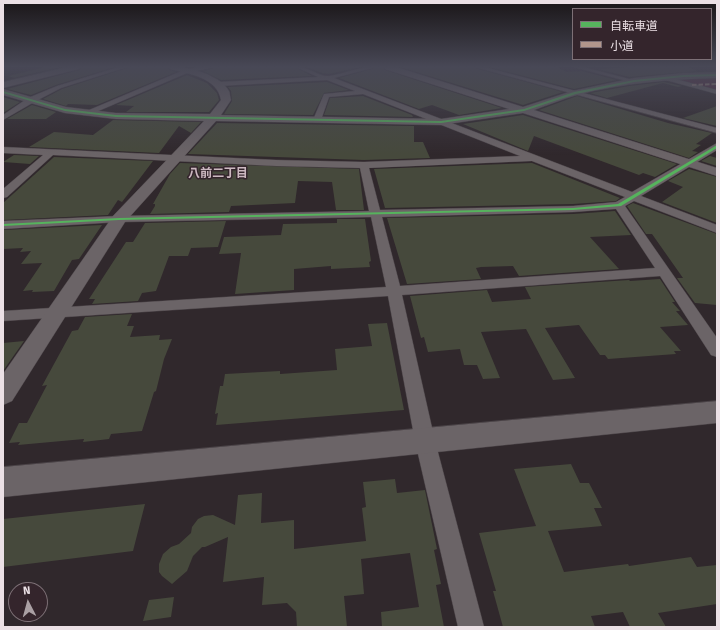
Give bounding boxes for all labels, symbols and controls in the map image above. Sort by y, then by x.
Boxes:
legend [572,8,712,60]
text: 自転車道 [610,19,658,33]
text: 小道 [610,39,634,53]
district label: 八前二丁目 [188,167,248,181]
north arrow [8,582,48,622]
text: N [22,584,31,597]

